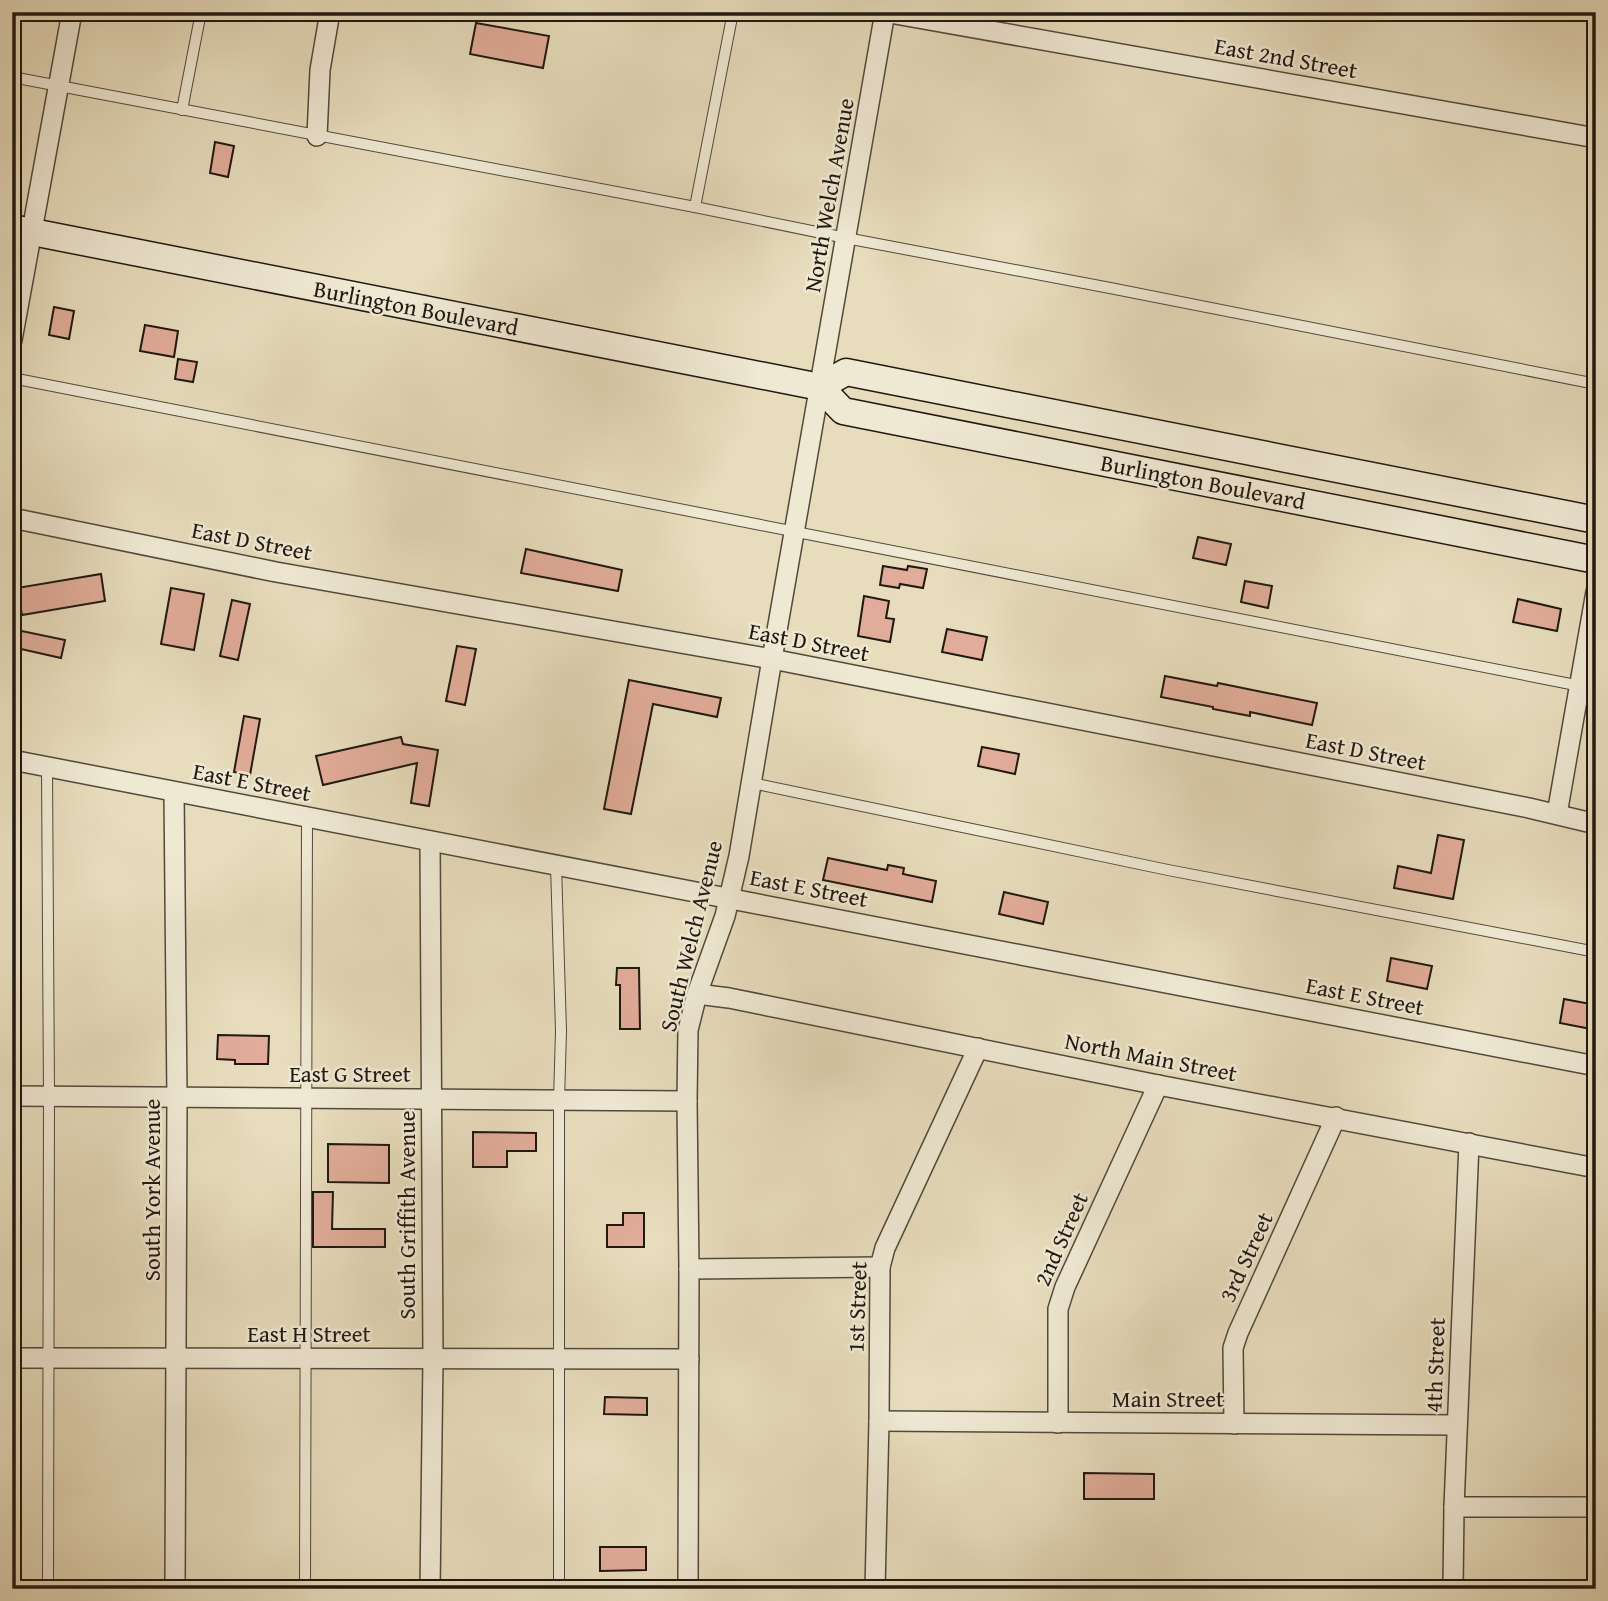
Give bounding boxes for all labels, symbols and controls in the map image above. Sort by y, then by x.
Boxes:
street label: East 2nd Street [1212,29,1360,86]
street label: North Welch Avenue [795,95,862,295]
street label: Burlington Boulevard [311,271,522,344]
street label: Burlington Boulevard [1098,445,1309,518]
street label: East D Street [189,513,315,568]
street label: East D Street [746,614,872,669]
street label: East D Street [1303,723,1429,778]
street label: East E Street [190,754,314,809]
street label: South Welch Avenue [651,837,730,1035]
street label: East E Street [747,860,871,915]
street label: East E Street [1303,968,1427,1023]
street label: North Main Street [1062,1024,1240,1089]
street label: East G Street [289,1057,411,1090]
street label: South York Avenue [135,1099,168,1281]
street label: South Griffith Avenue [390,1111,423,1319]
street label: 2nd Street [1025,1187,1096,1291]
street label: 3rd Street [1210,1206,1281,1307]
street label: 1st Street [838,1261,875,1353]
street label: East H Street [247,1317,371,1350]
street label: 4th Street [1416,1317,1453,1413]
street label: Main Street [1112,1382,1224,1415]

